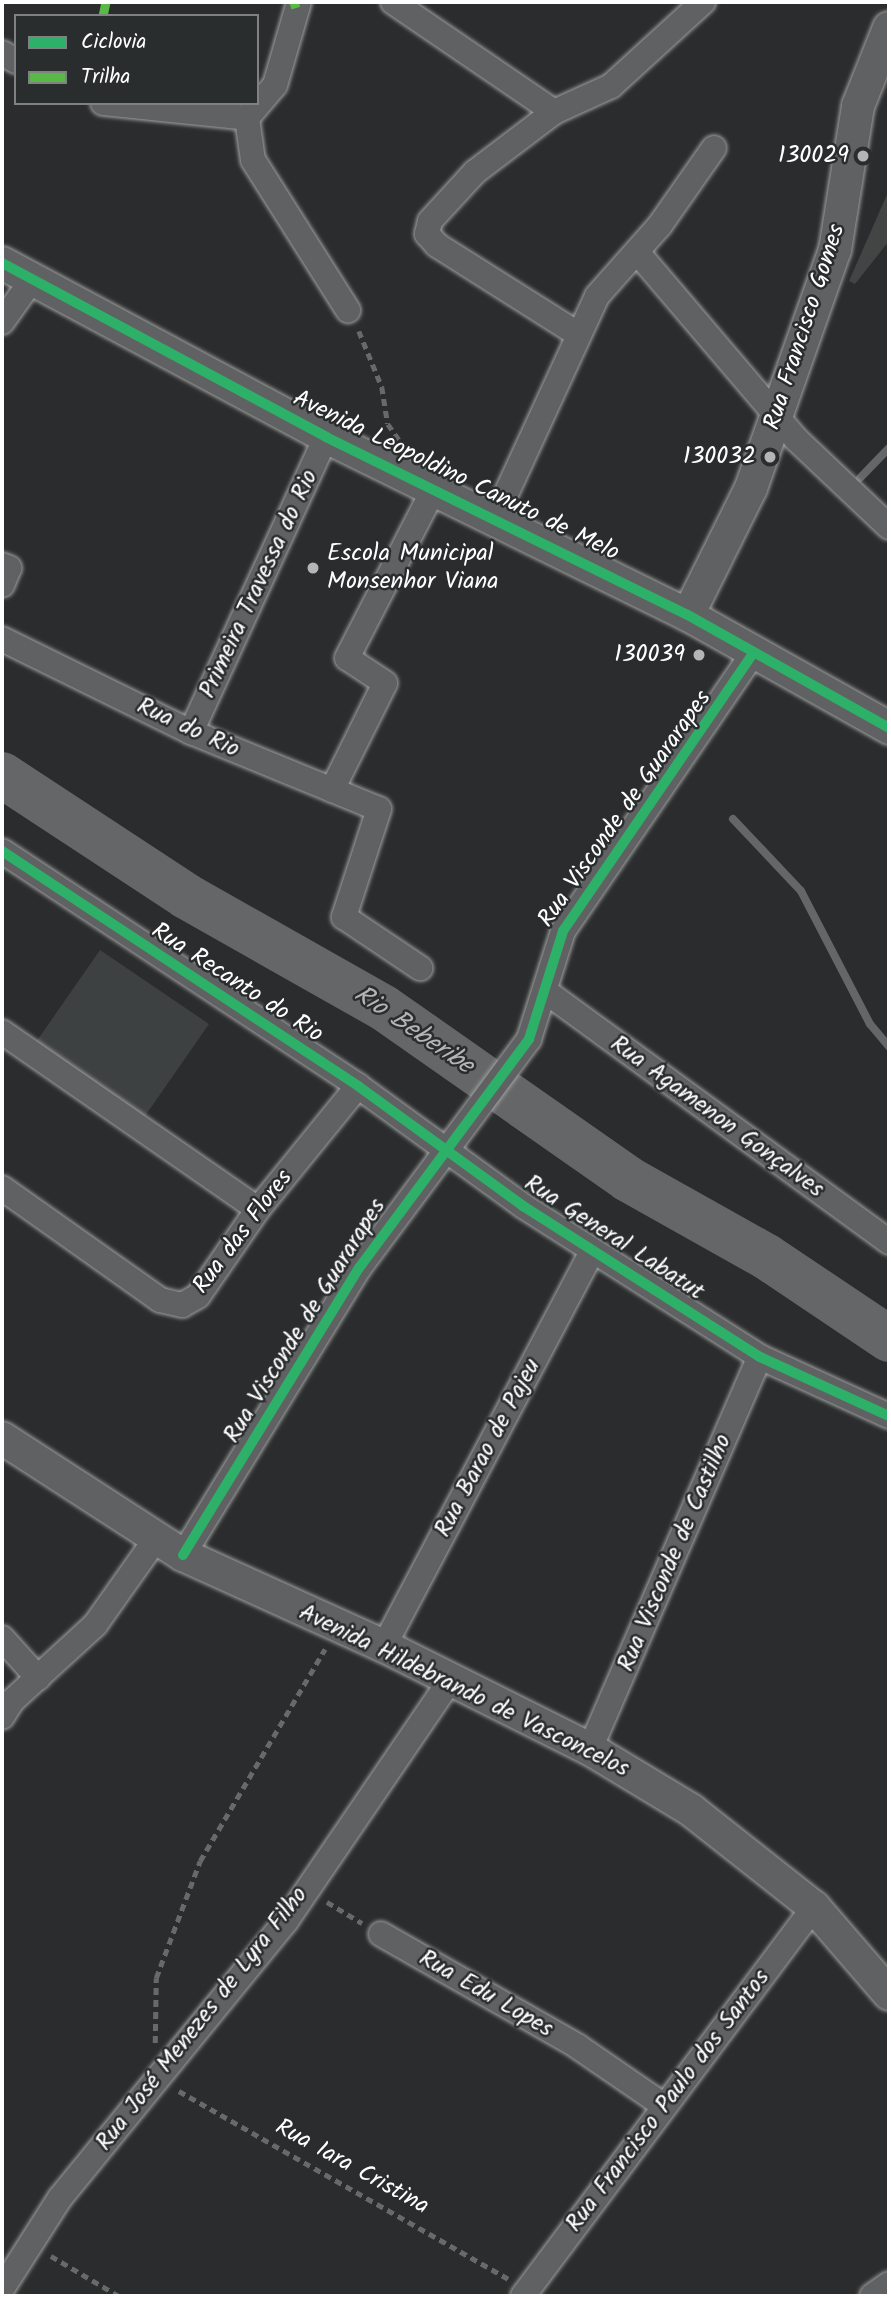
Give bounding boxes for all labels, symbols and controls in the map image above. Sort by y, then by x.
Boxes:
legend [14,14,259,105]
text: Ciclovia [81,26,146,59]
text: Trilha [81,61,130,94]
place label: 130029 [778,142,849,170]
marker: 130029 [855,148,871,164]
street label: Rua Francisco Gomes [758,221,852,433]
street label: Avenida Leopoldino Canuto de Melo [288,384,624,568]
place label: 130032 [683,443,756,471]
marker: 130032 [762,449,778,465]
street label: Primeira Travessa do Rio [193,465,325,703]
place label: Escola Municipal Monsenhor Viana [327,540,499,596]
marker: Escola Municipal Monsenhor Viana [305,560,321,576]
place label: 130039 [614,641,685,669]
marker: 130039 [691,647,707,663]
street label: Rua Visconde de Guararapes [532,685,718,933]
street label: Rua do Rio [132,692,244,764]
street label: Rua Recanto do Rio [146,917,328,1049]
water label: Rio Beberibe [347,980,479,1082]
street label: Rua Agamenon Gonçalves [605,1030,829,1204]
street label: Rua das Flores [187,1164,299,1300]
street label: Rua General Labatut [519,1169,709,1307]
street label: Rua Visconde de Guararapes [218,1194,392,1448]
street label: Rua Barao de Pajeu [429,1354,547,1542]
street label: Rua Visconde de Castilho [612,1430,738,1676]
street label: Avenida Hildebrando de Vasconcelos [294,1598,634,1784]
street label: Rua José Menezes de Lyra Filho [90,1881,314,2157]
street label: Rua Edu Lopes [414,1944,558,2044]
street label: Rua Francisco Paulo dos Santos [560,1964,776,2238]
street label: Rua Iara Cristina [270,2113,434,2221]

